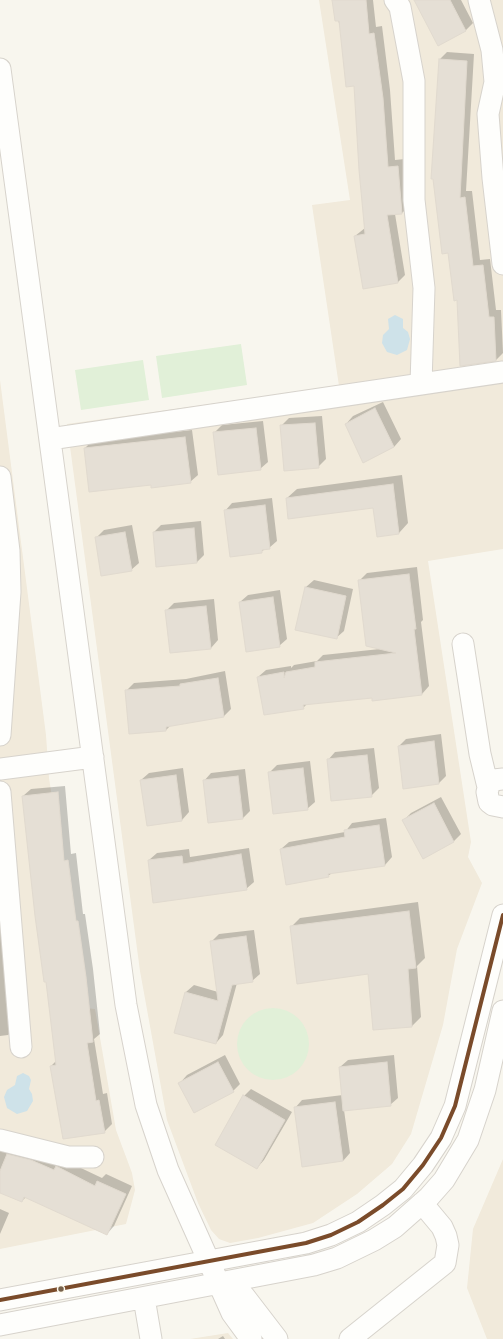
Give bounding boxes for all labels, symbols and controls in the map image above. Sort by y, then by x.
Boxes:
unlabelled marker [56,1284,66,1294]

